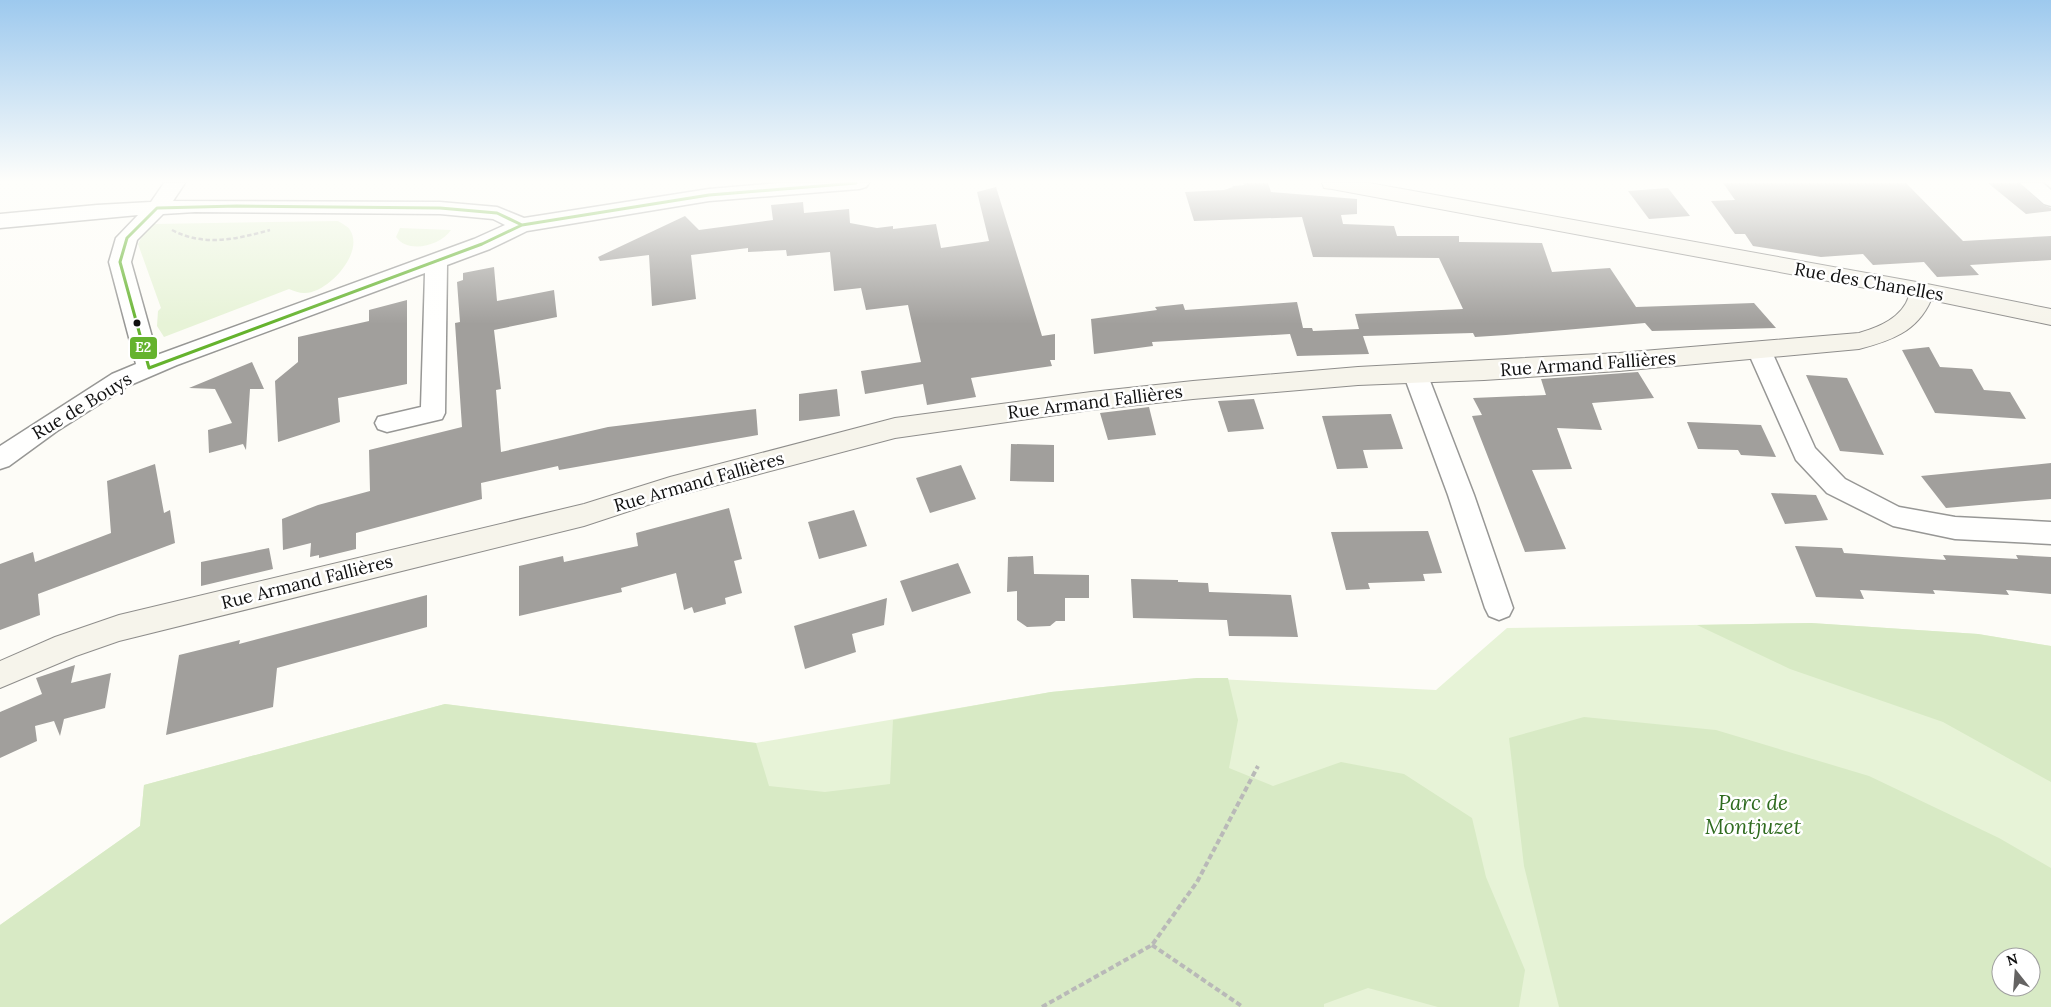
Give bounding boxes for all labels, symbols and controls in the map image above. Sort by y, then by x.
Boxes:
street label: Rue des Chanelles [1793,257,1946,306]
unlabelled marker [132,318,142,328]
line badge: E2 [129,336,158,360]
text: E2 [135,338,151,356]
street label: Rue Armand Fallières [1499,346,1677,381]
street label: Rue de Bouys [28,367,136,444]
street label: Rue Armand Fallières [1006,379,1184,424]
street label: Rue Armand Fallières [611,446,787,517]
street label: Rue Armand Fallières [219,549,395,614]
park label: Parc de Montjuzet [1705,789,1802,840]
north arrow [1991,947,2041,997]
text: N [2004,949,2020,970]

